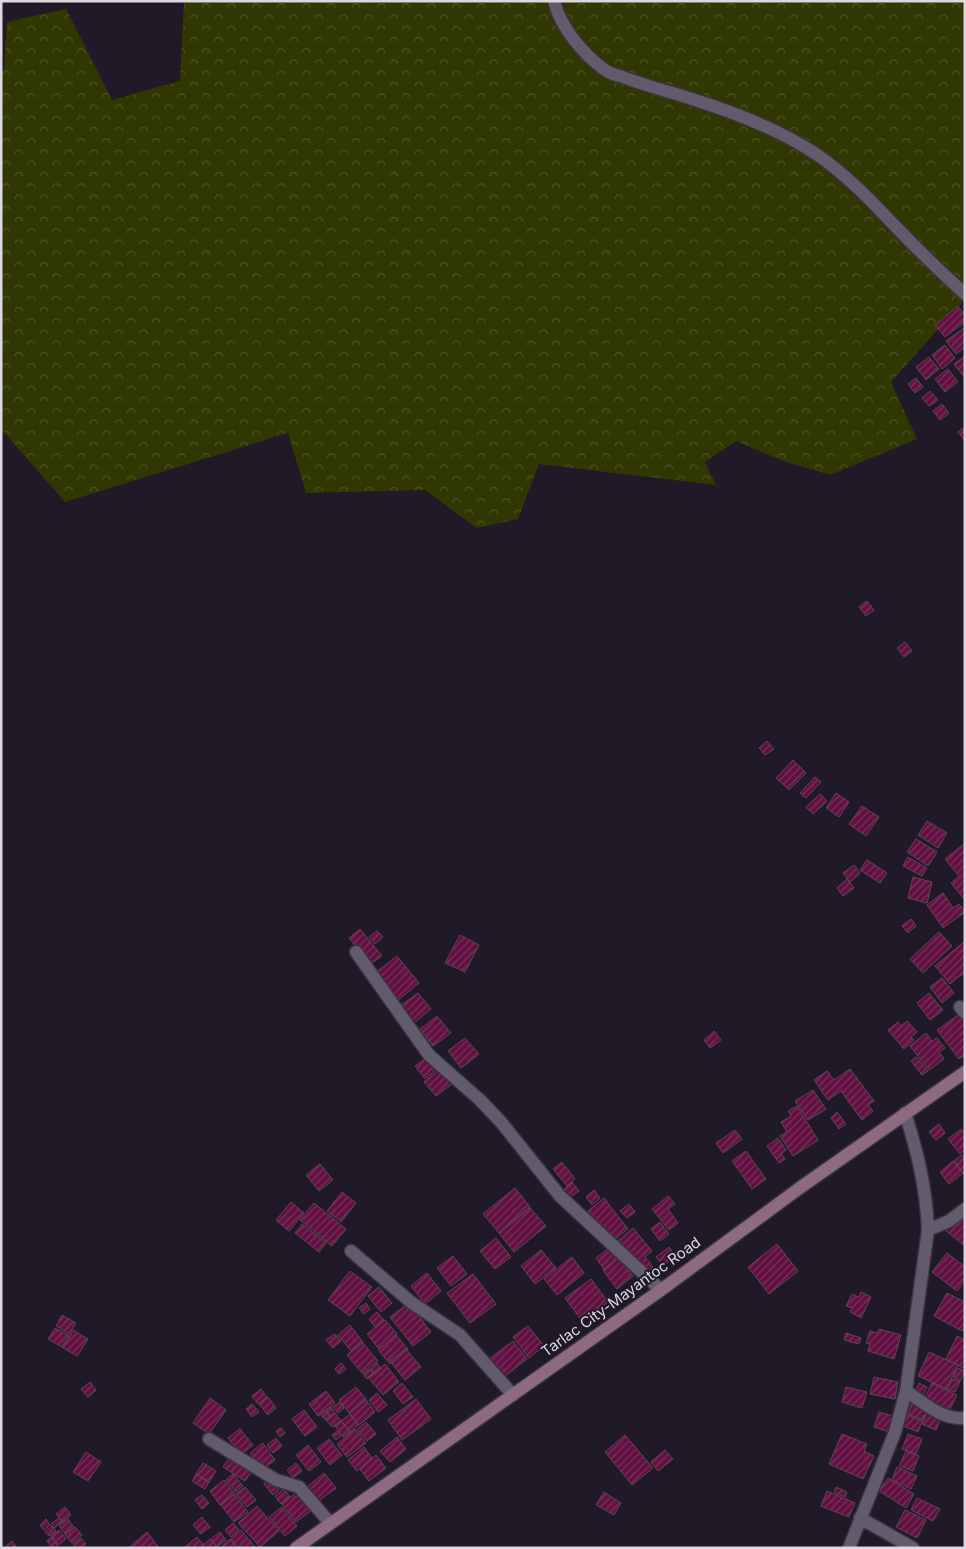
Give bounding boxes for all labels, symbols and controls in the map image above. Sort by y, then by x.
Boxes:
street label: Tarlac City-Mayantoc Road [537,1232,704,1361]

